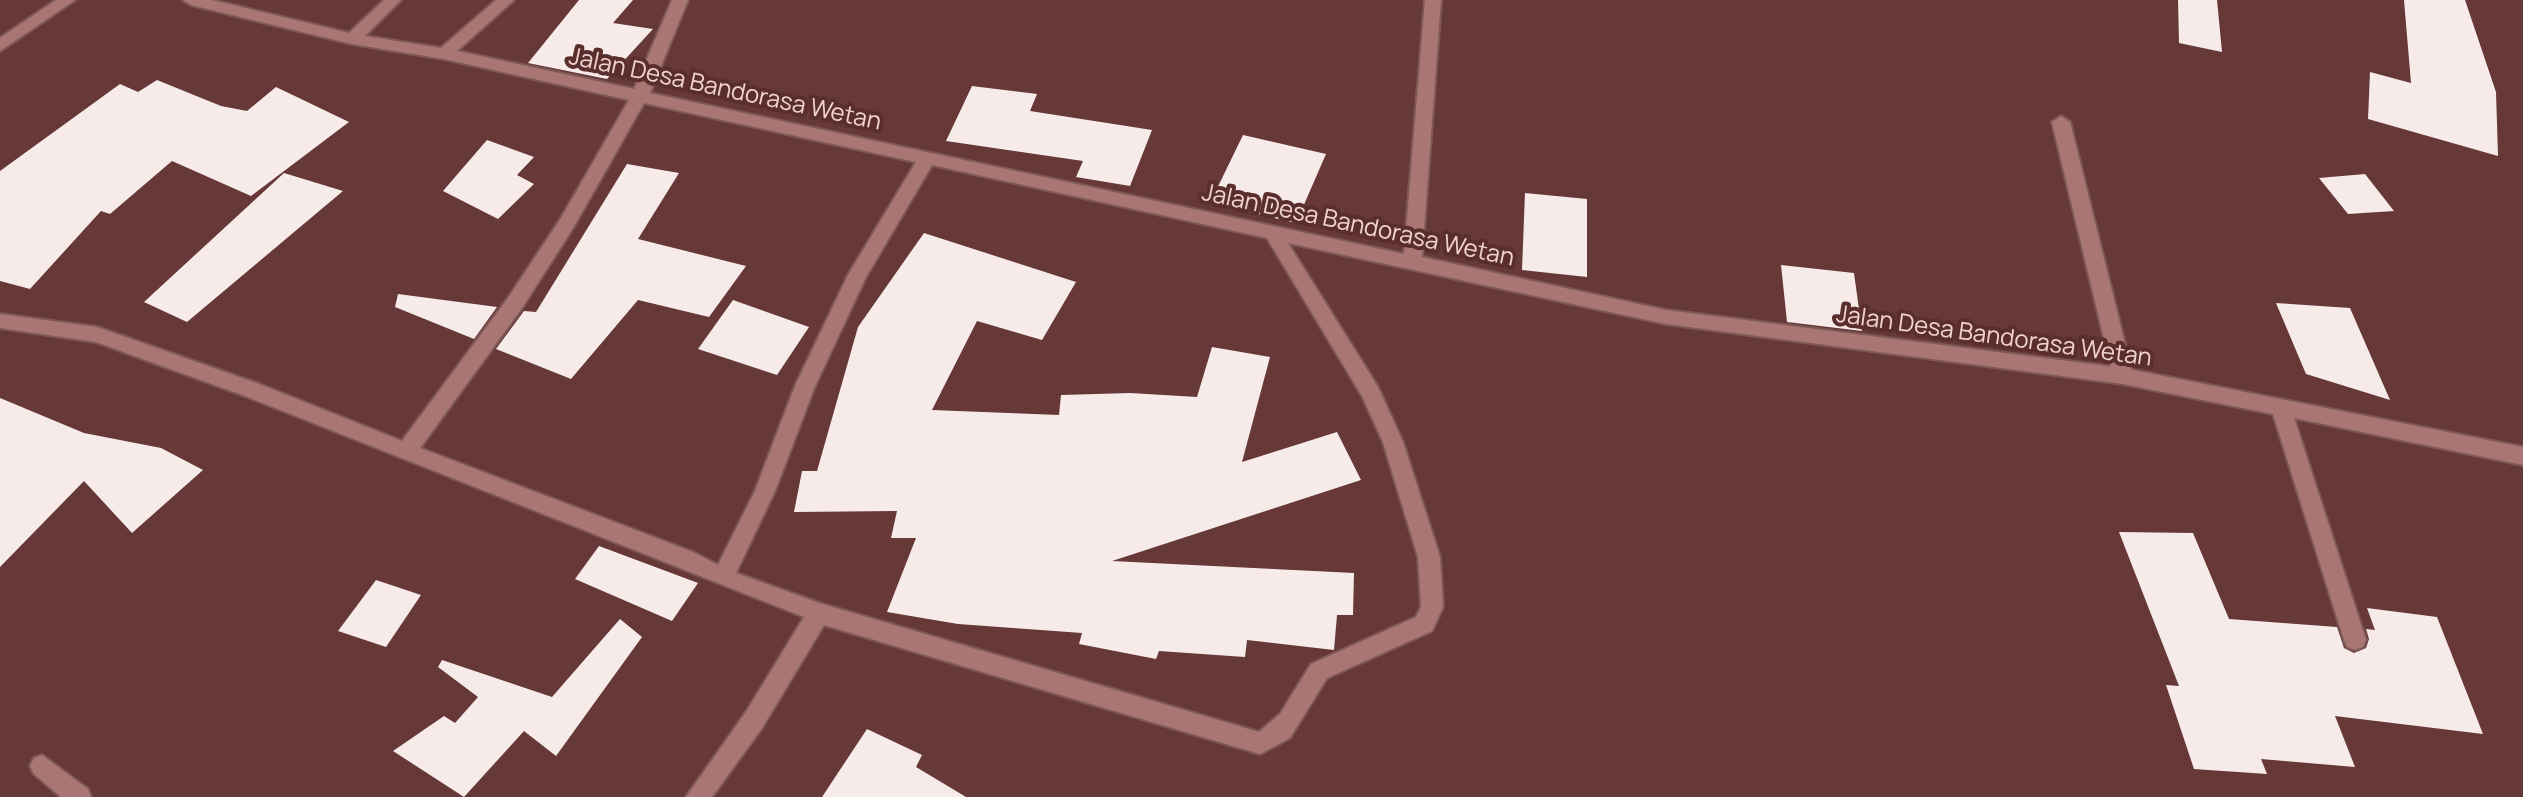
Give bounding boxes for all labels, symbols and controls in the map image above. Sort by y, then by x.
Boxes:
street label: Jalan Desa Bandorasa Wetan [566,43,884,137]
street label: Jalan Desa Bandorasa Wetan [1199,179,1517,273]
street label: Jalan Desa Bandorasa Wetan [1834,301,2154,373]

